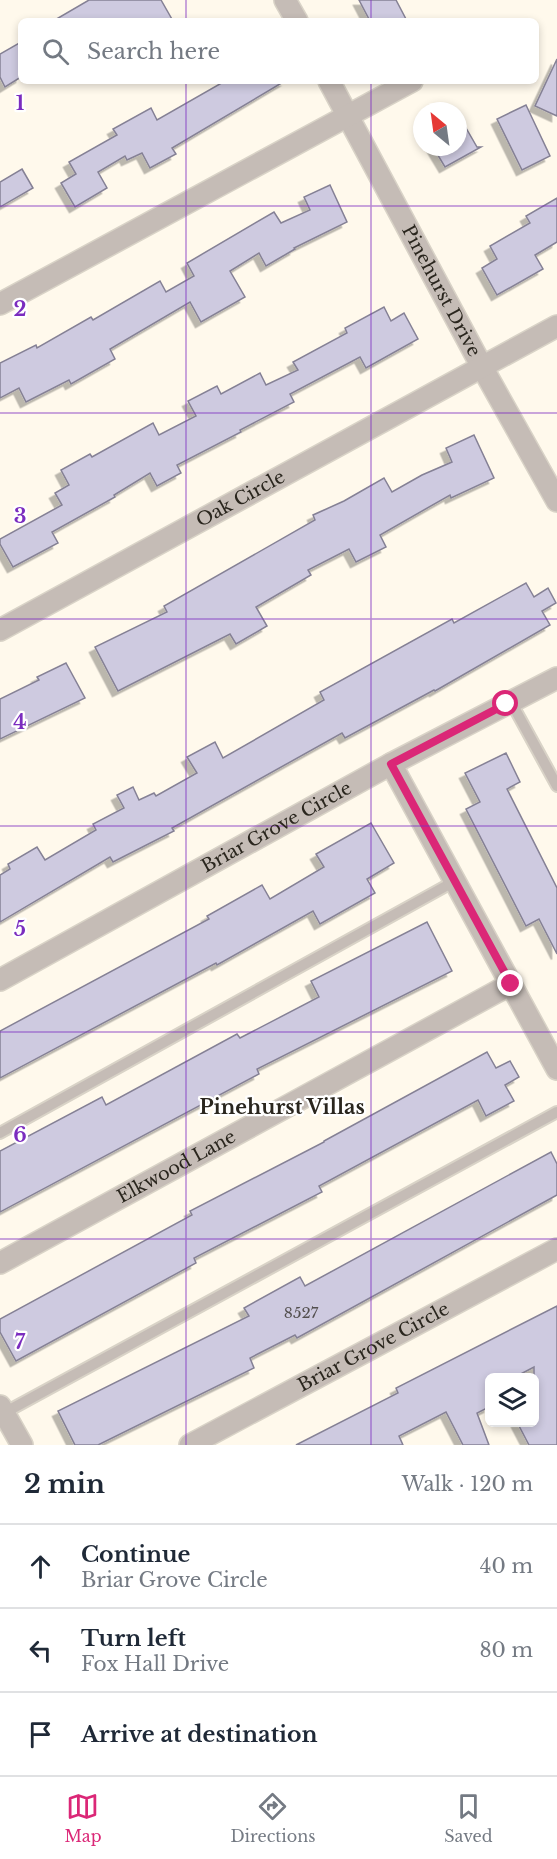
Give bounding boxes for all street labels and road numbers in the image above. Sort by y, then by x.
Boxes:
street label: Pinehurst Drive [397,221,485,360]
street label: Oak Circle [192,466,289,532]
street label: Briar Grove Circle [198,777,356,877]
street label: Elkwood Lane [113,1125,240,1208]
street label: Briar Grove Circle [294,1298,453,1396]

